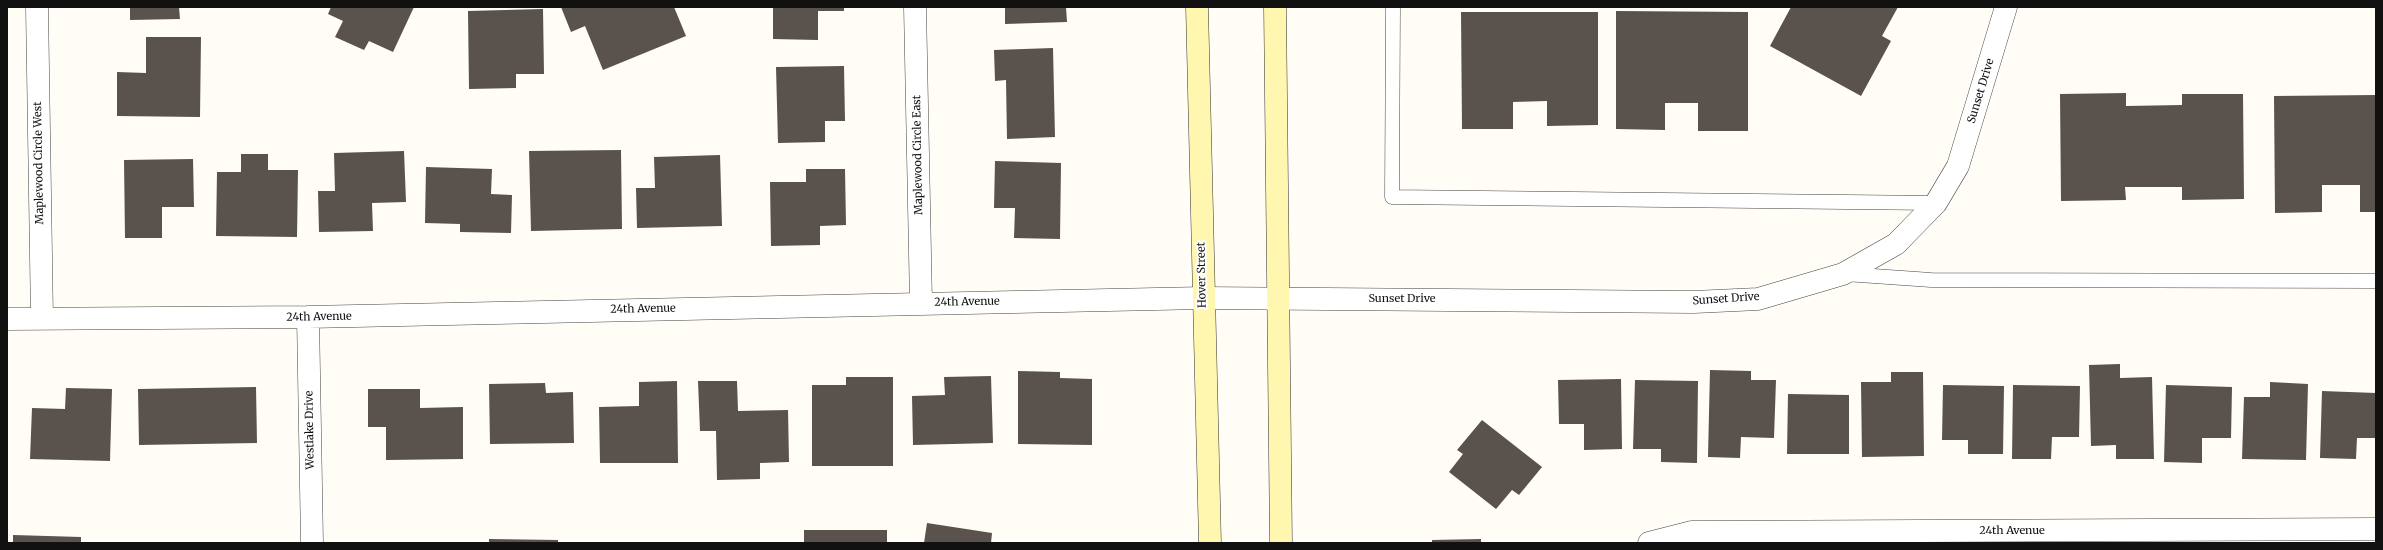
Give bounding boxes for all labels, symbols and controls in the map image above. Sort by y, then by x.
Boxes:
street label: Sunset Drive [1965,57,1997,125]
street label: Maplewood Circle East [910,95,926,215]
street label: Maplewood Circle West [31,101,47,225]
street label: Hover Street [1195,242,1209,308]
street label: Sunset Drive [1692,290,1760,308]
street label: Sunset Drive [1368,292,1436,306]
street label: 24th Avenue [934,295,1000,309]
street label: 24th Avenue [610,302,676,316]
street label: 24th Avenue [286,310,352,324]
street label: Westlake Drive [303,390,317,470]
street label: 24th Avenue [1979,524,2045,538]

